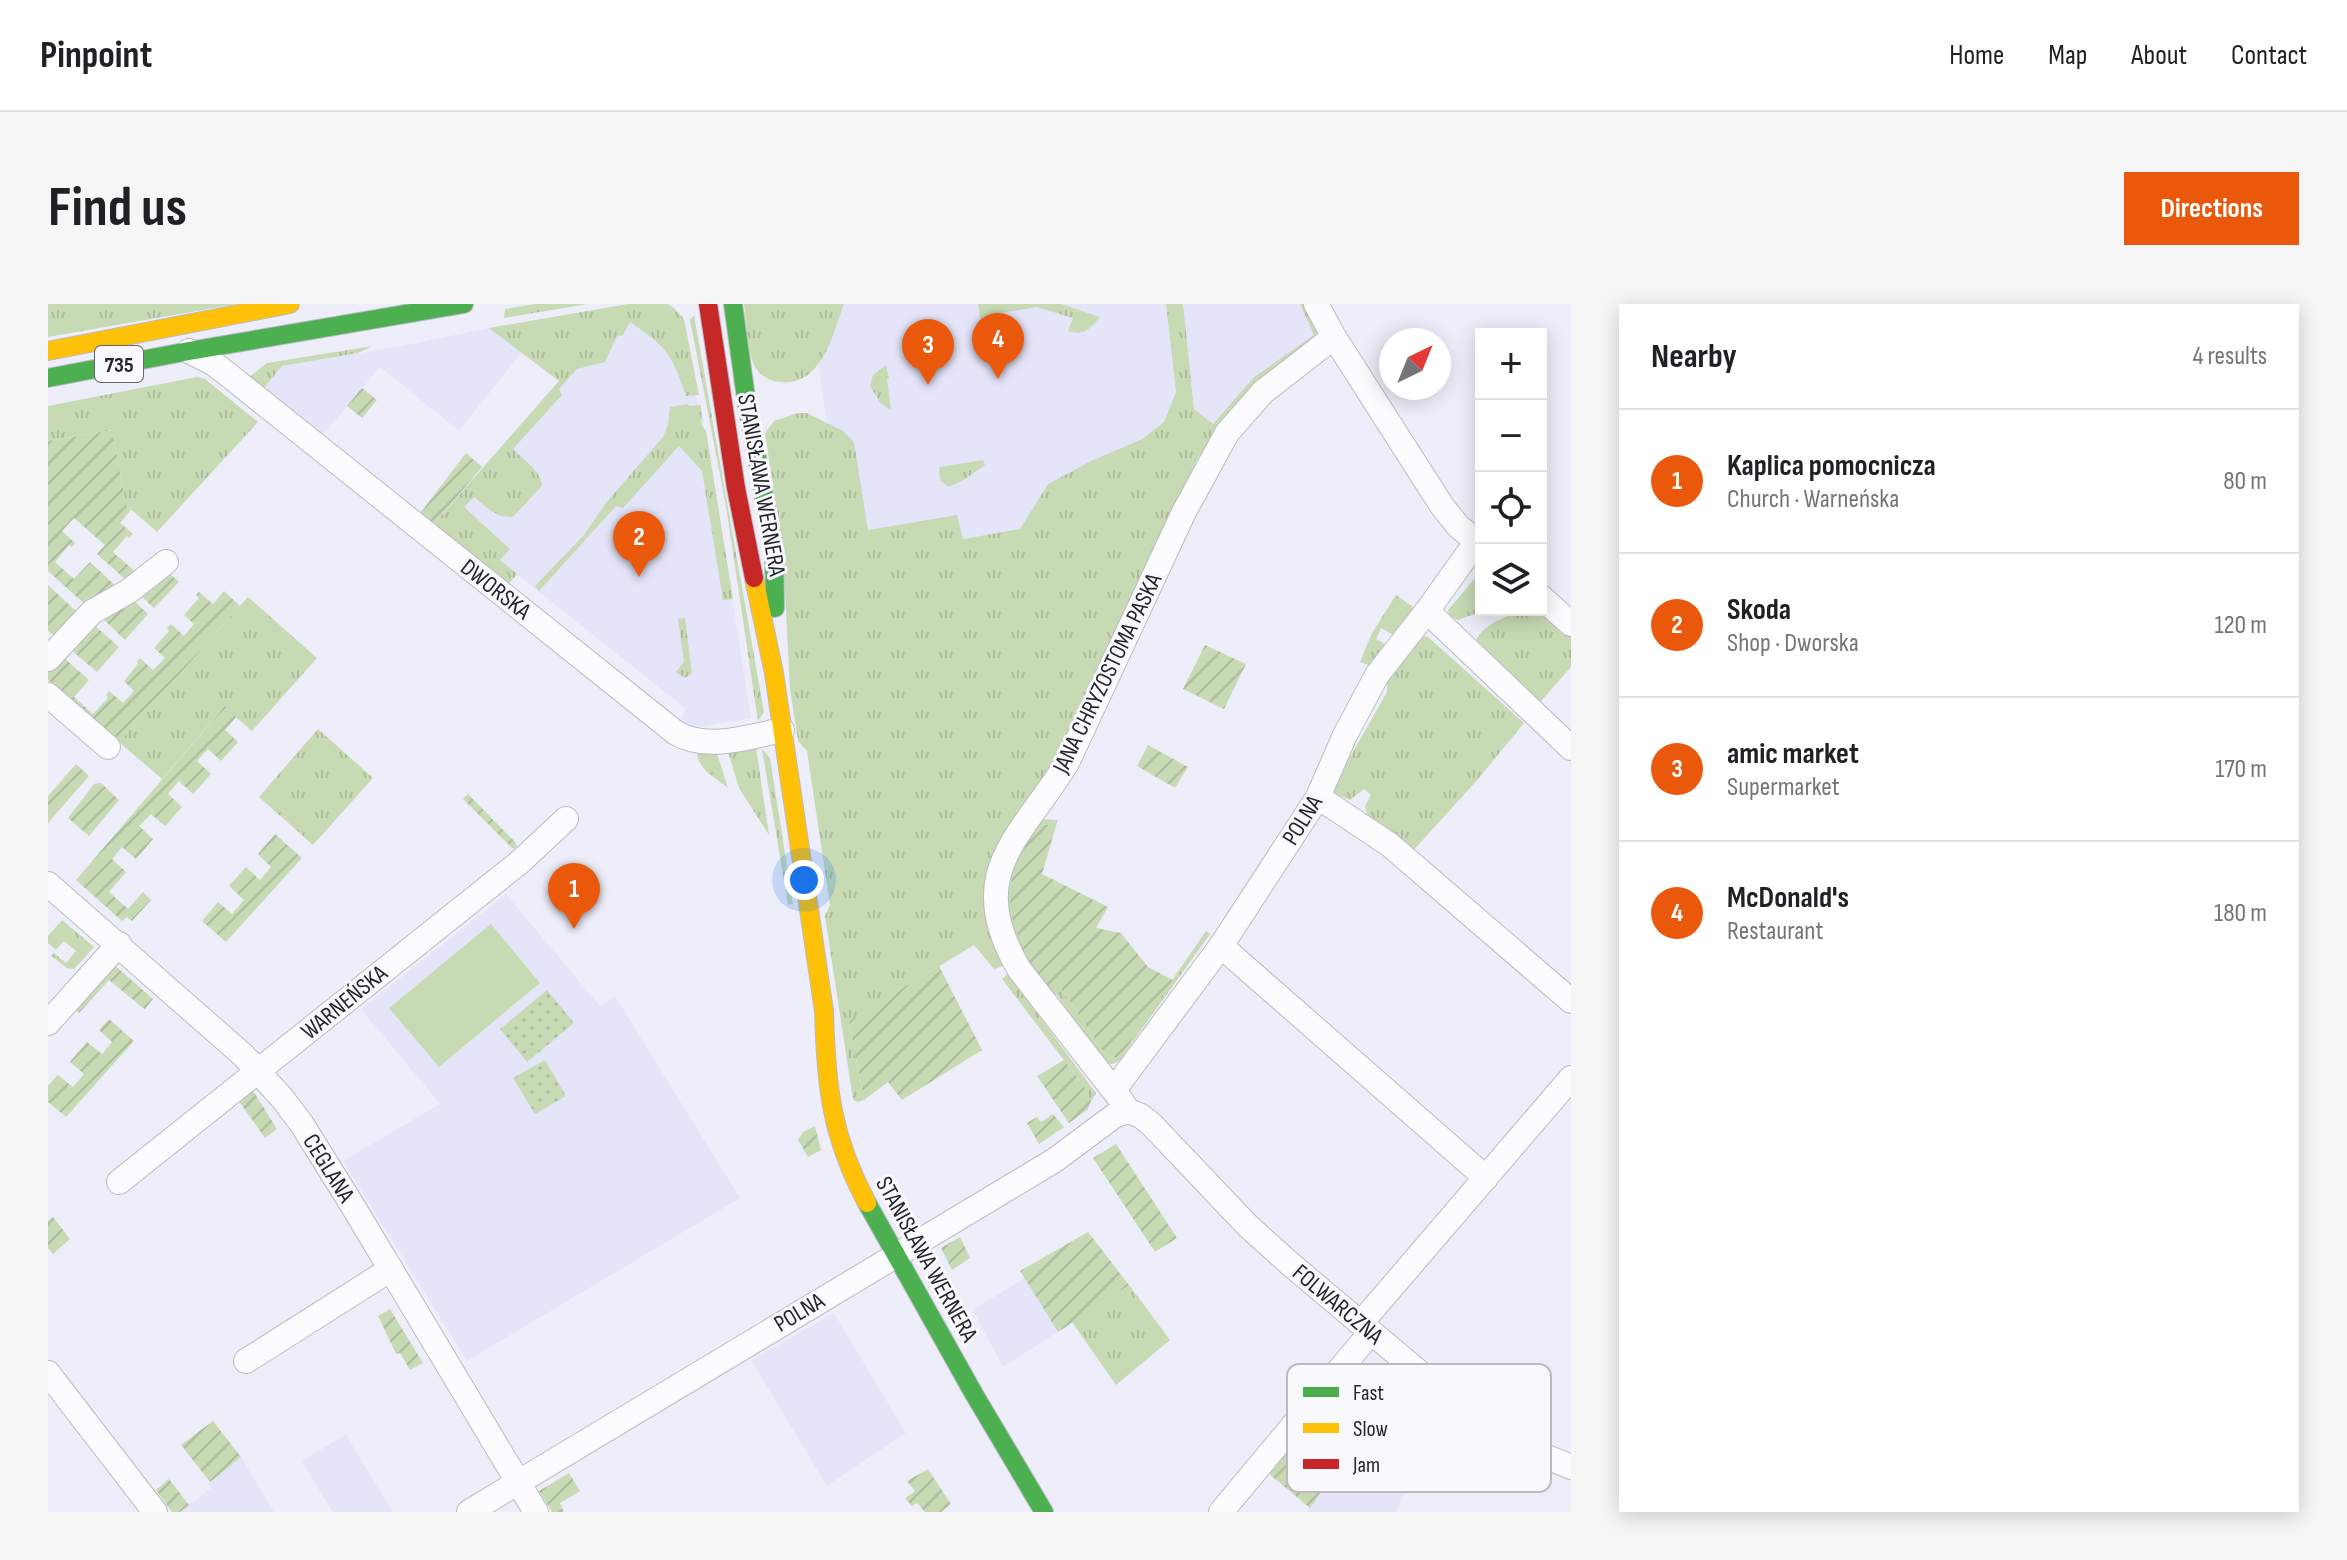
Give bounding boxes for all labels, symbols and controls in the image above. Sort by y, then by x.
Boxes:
text: Pinpoint [40,33,152,78]
text: Home [1949,39,2004,72]
text: Map [2048,39,2087,72]
text: About [2131,39,2187,72]
text: Contact [2231,39,2307,72]
button: Directions [2124,172,2299,245]
text: Find us [48,175,187,242]
pin: 4 [972,313,1024,379]
pin: 3 [902,319,954,385]
north arrow [1379,328,1451,400]
map controls [1475,328,1547,616]
button: + [1475,328,1547,400]
text: Nearby [1651,336,1737,377]
text: 4 results [2192,341,2267,372]
road number: 735 [95,346,143,382]
street label: STANISŁAWA WERNERA [731,392,792,579]
button: − [1475,400,1547,472]
text: Kaplica pomocnicza [1727,448,1936,484]
text: 1 [1672,466,1682,497]
text: 80 m [2223,466,2267,497]
button: locate [1475,472,1547,544]
text: Church · Warneńska [1727,484,1899,515]
pin: 2 [613,511,665,577]
button: layers [1475,544,1547,616]
street label: DWORSKA [455,553,537,626]
street label: JANA CHRYZOSTOMA PASKA [1046,568,1169,779]
text: Skoda [1727,592,1791,628]
text: 2 [1671,610,1683,641]
text: 120 m [2214,610,2267,641]
text: Shop · Dworska [1727,628,1859,659]
text: amic market [1727,736,1859,772]
text: 3 [1671,754,1683,785]
text: 170 m [2215,754,2267,785]
text: Supermarket [1727,772,1840,803]
street label: POLNA [1276,789,1329,851]
your location [784,860,824,900]
pin: 1 [548,863,600,929]
text: McDonald's [1727,880,1849,916]
text: 4 [1671,898,1683,929]
text: 180 m [2214,898,2267,929]
text: Restaurant [1727,916,1823,947]
street label: WARNEŃSKA [295,958,394,1046]
street label: CEGLANA [296,1129,361,1208]
street label: STANISŁAWA WERNERA [869,1172,984,1348]
street label: FOLWARCZNA [1286,1258,1389,1351]
street label: POLNA [769,1286,830,1339]
legend [1287,1364,1551,1492]
text: Fast [1353,1380,1384,1407]
text: Slow [1353,1416,1388,1443]
text: Jam [1352,1452,1380,1479]

